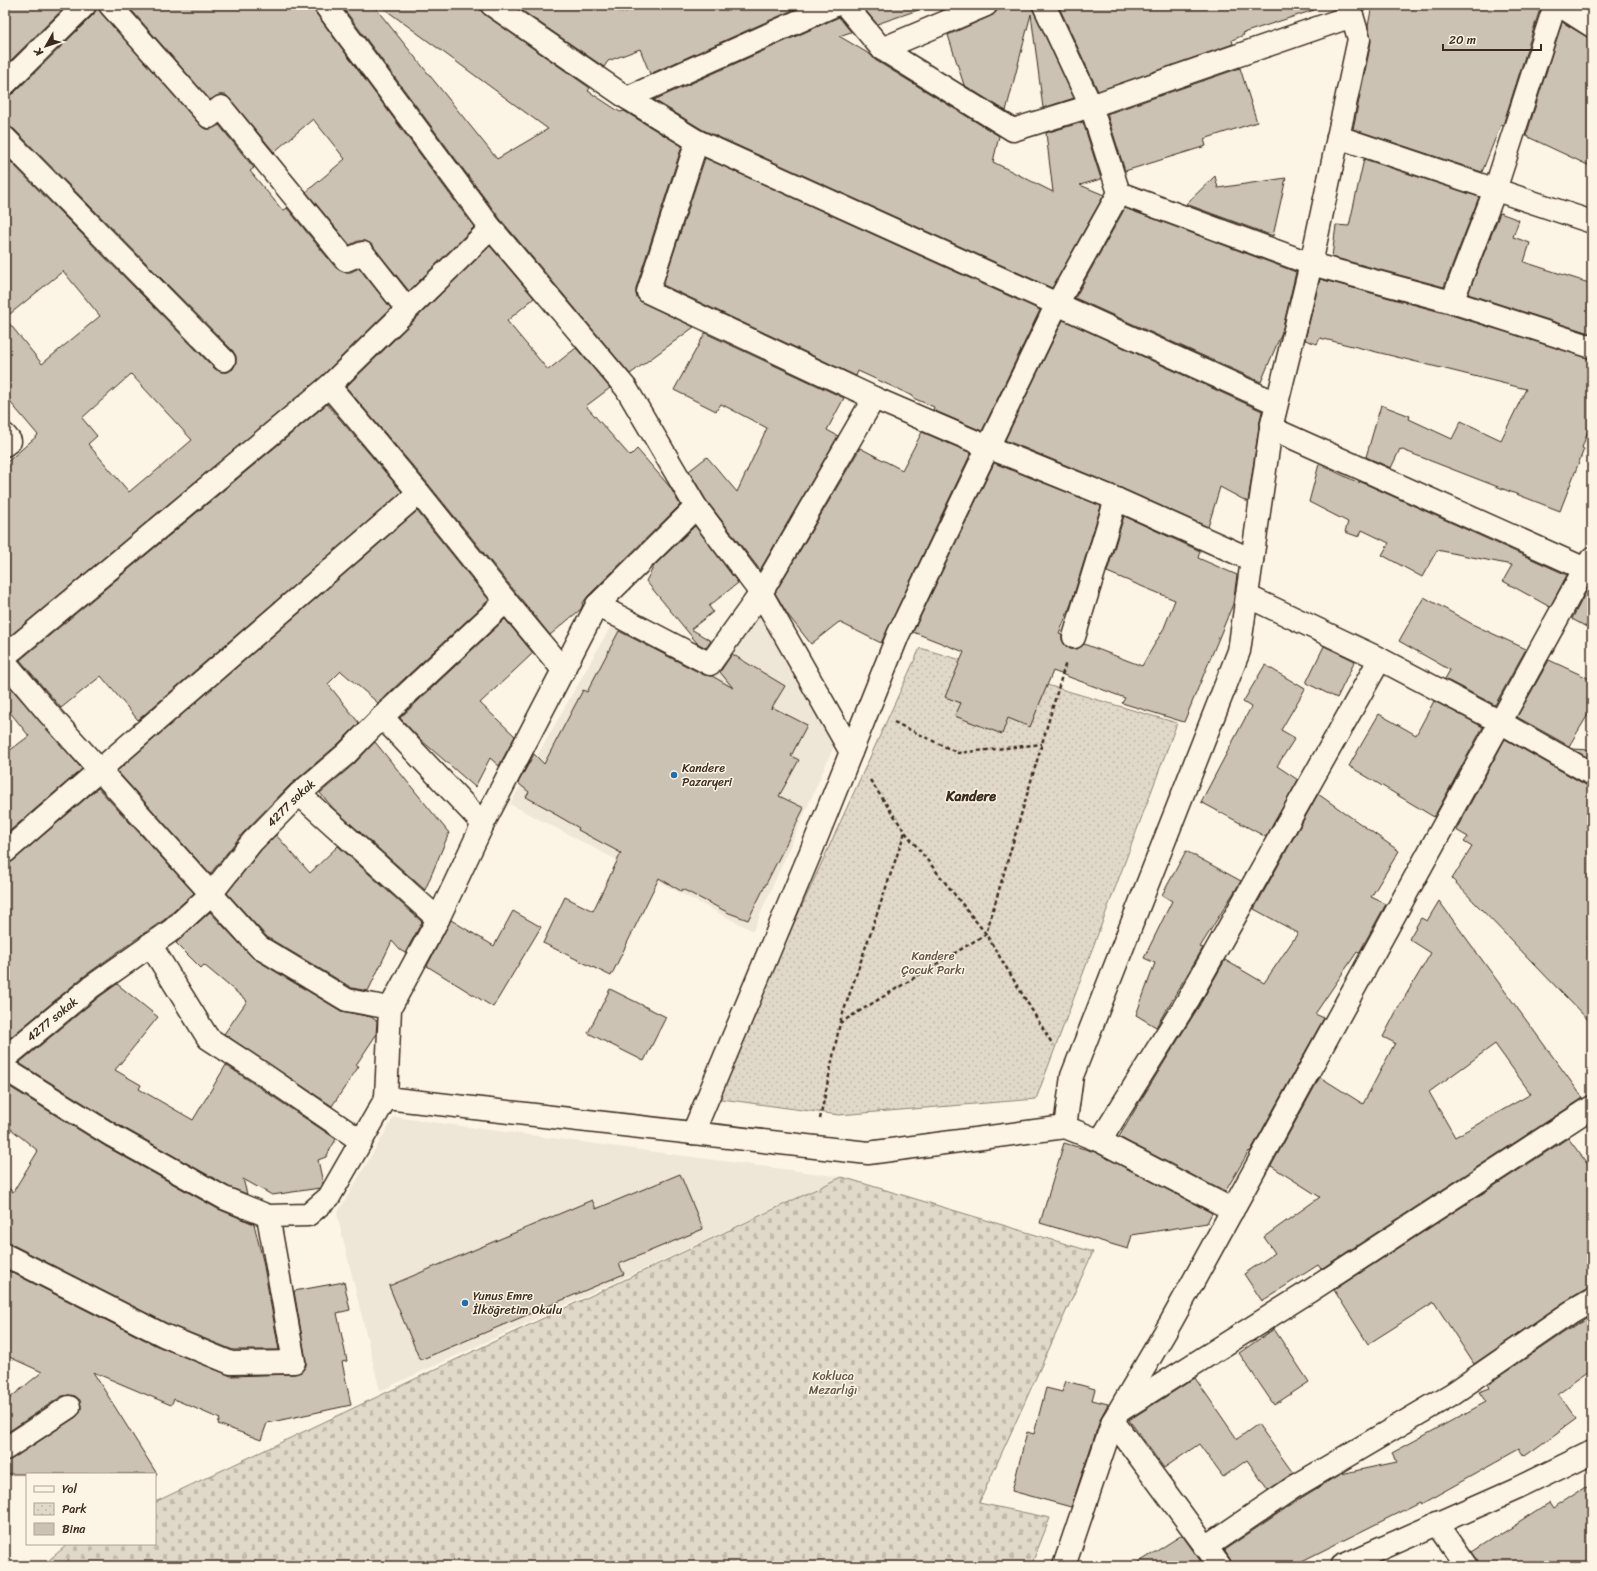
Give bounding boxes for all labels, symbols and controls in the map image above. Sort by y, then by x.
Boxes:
north arrow [26,26,66,66]
scale bar [1443,26,1541,52]
text: 20 m [1449,29,1476,51]
text: K [28,42,49,61]
place label: Kandere Pazaryeri [682,757,733,793]
marker: Kandere Pazaryeri [669,770,679,780]
street label: 4277 sokak [261,773,320,832]
district label: Kandere [945,784,996,809]
park label: Kandere Çocuk Parkı [901,945,965,981]
street label: 4277 sokak [21,991,83,1047]
place label: Yunus Emre İlköğretim Okulu [472,1285,563,1321]
marker: Yunus Emre İlköğretim Okulu [460,1298,470,1308]
park label: Kokluca Mezarlığı [809,1365,857,1401]
legend [26,1473,156,1545]
text: Yol [62,1478,77,1500]
text: Park [62,1498,87,1520]
text: Bina [62,1518,86,1540]

